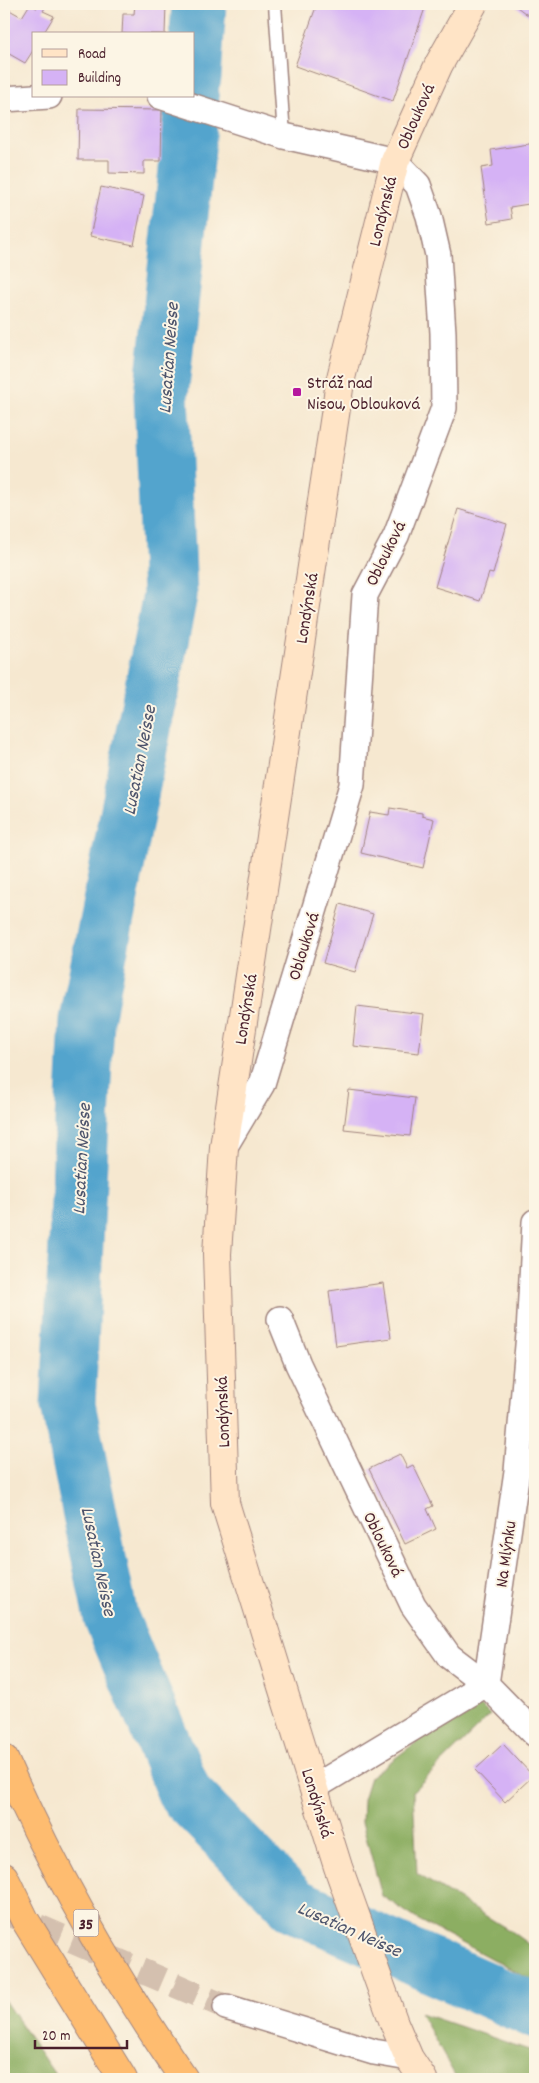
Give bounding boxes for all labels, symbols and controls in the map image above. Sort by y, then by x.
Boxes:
legend [32,32,195,98]
text: Road [78,44,106,66]
text: Building [78,68,121,90]
street label: Oblouková [392,80,443,154]
street label: Londýnská [364,174,405,249]
water label: Lusatian Neisse [153,300,188,415]
place label: Stráž nad Nisou, Oblouková [307,372,420,418]
marker: Stráž nad Nisou, Oblouková [291,386,303,398]
street label: Oblouková [361,517,414,591]
street label: Londýnská [291,571,326,646]
water label: Lusatian Neisse [118,702,166,818]
street label: Oblouková [283,910,328,984]
street label: Londýnská [230,972,265,1047]
water label: Lusatian Neisse [67,1101,100,1215]
street label: Londýnská [211,1376,238,1448]
water label: Lusatian Neisse [72,1505,122,1620]
street label: Oblouková [355,1508,408,1582]
street label: Na Mlýnku [490,1519,525,1589]
street label: Londýnská [293,1766,338,1842]
water label: Lusatian Neisse [292,1896,406,1967]
road number: 35 [74,1910,98,1936]
scale bar [35,2018,128,2050]
text: 20 m [42,2026,70,2048]

